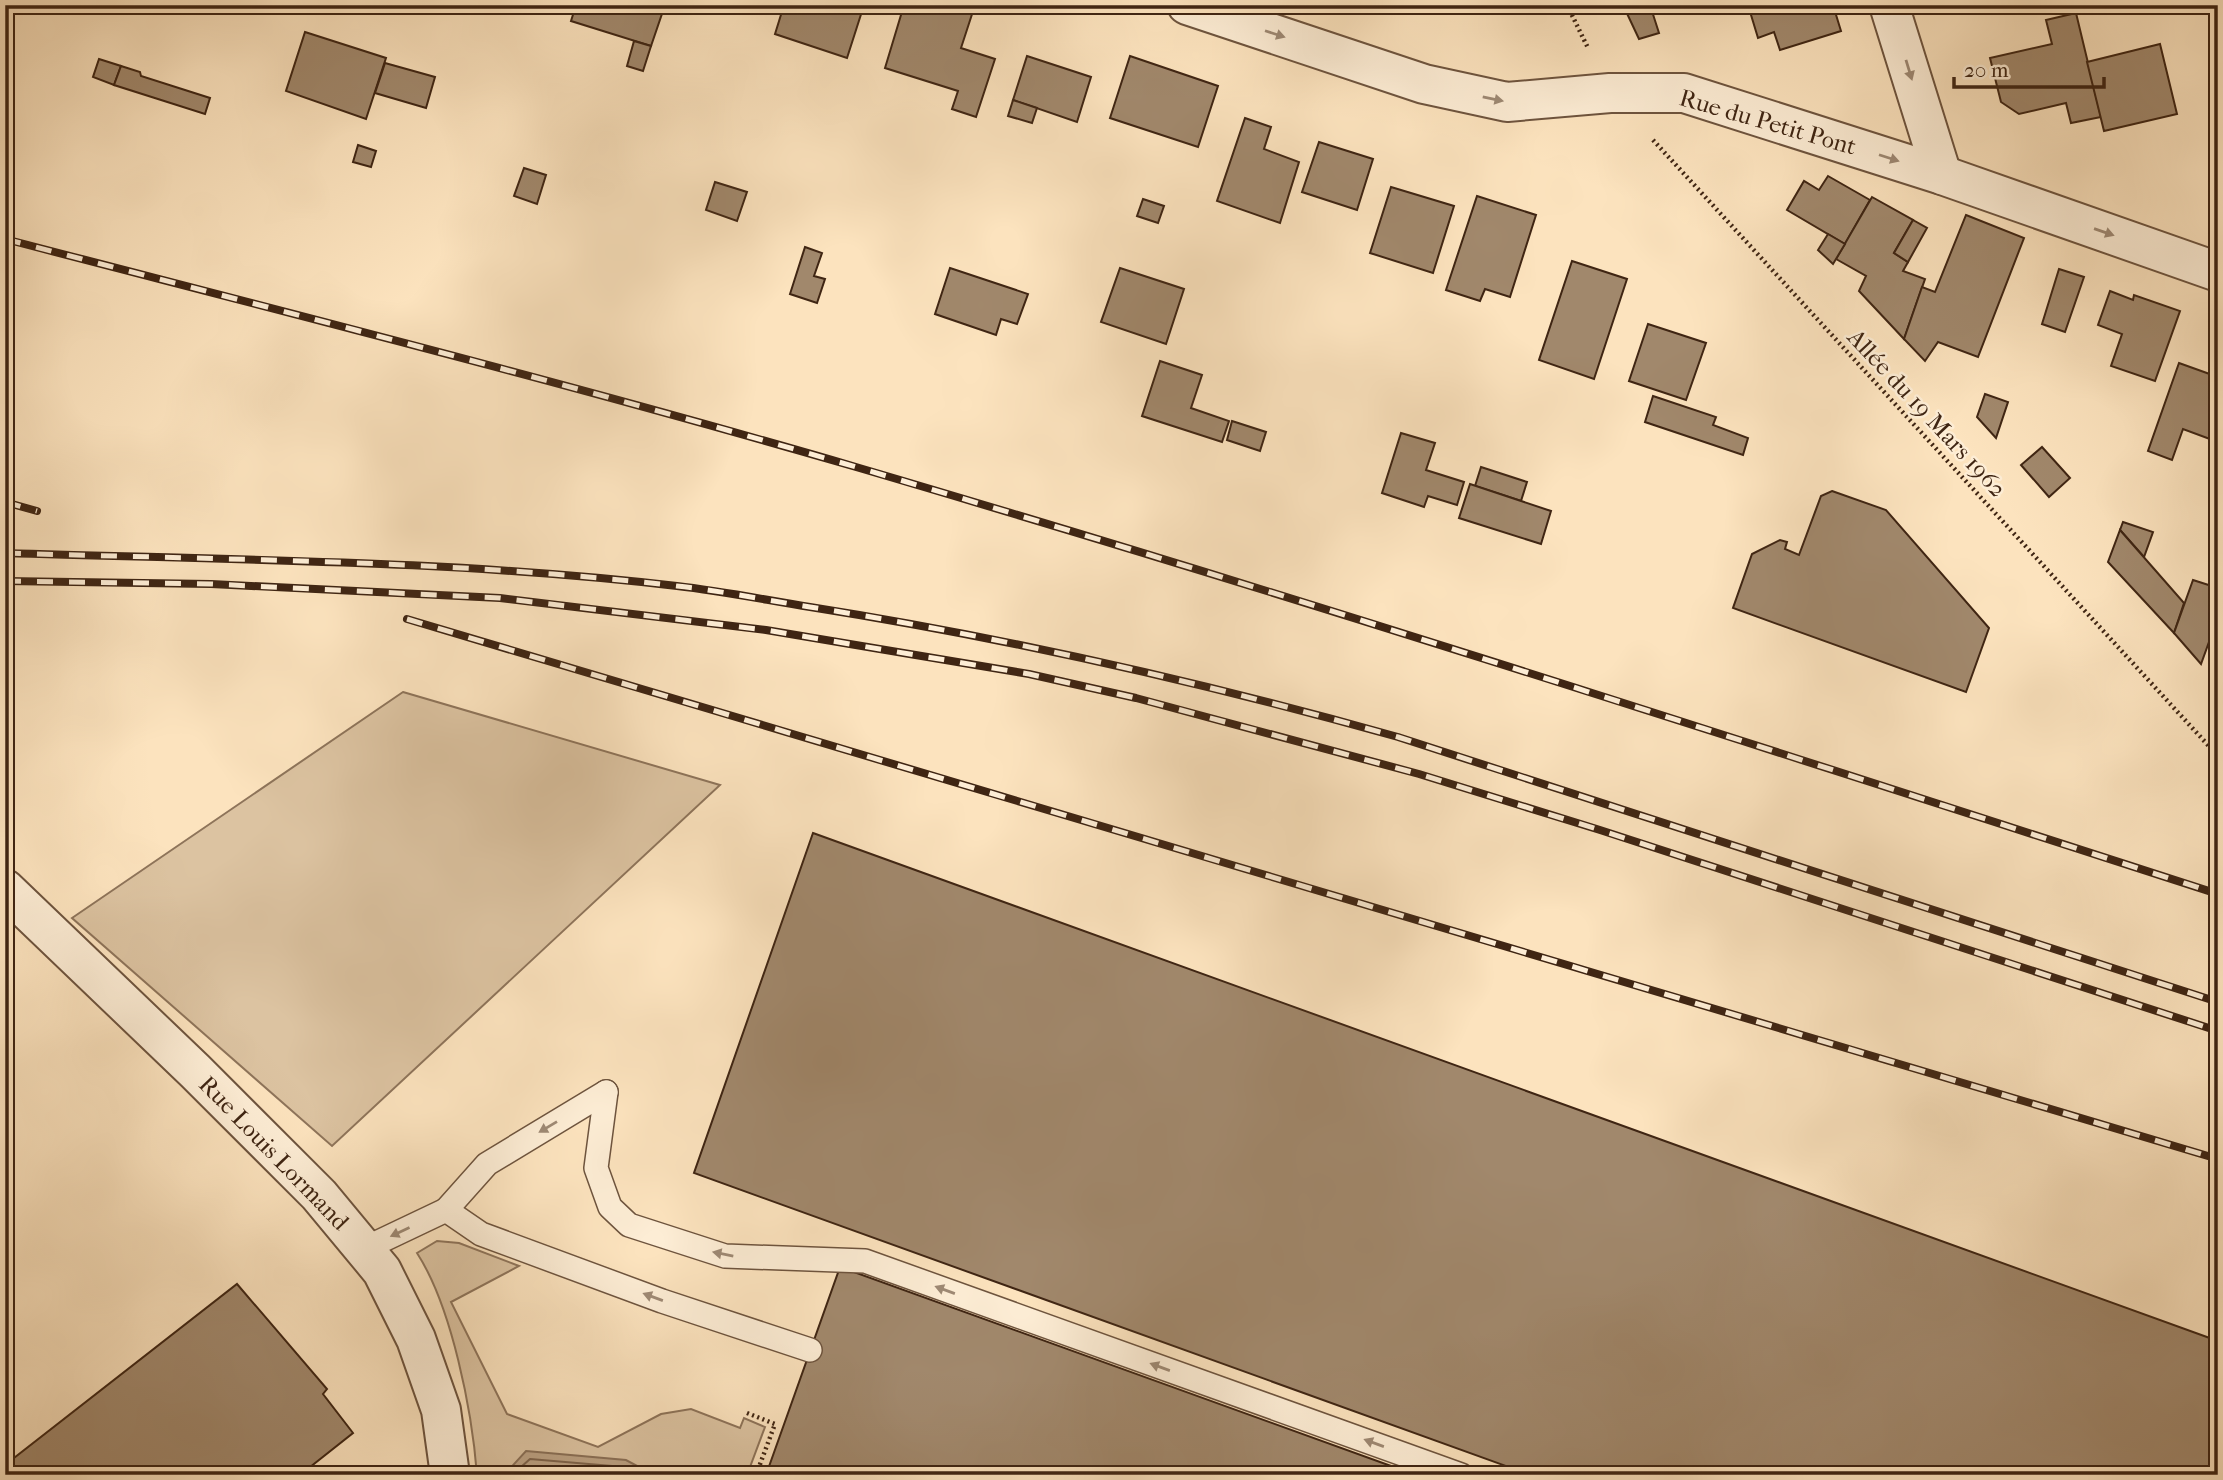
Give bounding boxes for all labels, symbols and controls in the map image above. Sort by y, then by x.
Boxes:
one-way arrow [1265,29,1286,40]
scale bar [1954,46,2104,90]
text: 20 m [1964,58,2009,82]
one-way arrow [1905,60,1915,81]
street label: Rue du Petit Pont [1676,83,1860,161]
one-way arrow [1482,93,1504,104]
one-way arrow [1878,153,1899,164]
one-way arrow [2093,227,2114,238]
street label: Allée du 19 Mars 1962 [1841,323,2012,503]
street label: Rue Louis Lormand [193,1070,355,1237]
one-way arrow [538,1120,558,1133]
one-way arrow [389,1227,410,1238]
one-way arrow [712,1248,734,1259]
one-way arrow [935,1284,956,1295]
one-way arrow [642,1291,663,1302]
one-way arrow [1149,1361,1170,1372]
one-way arrow [1363,1438,1384,1449]

